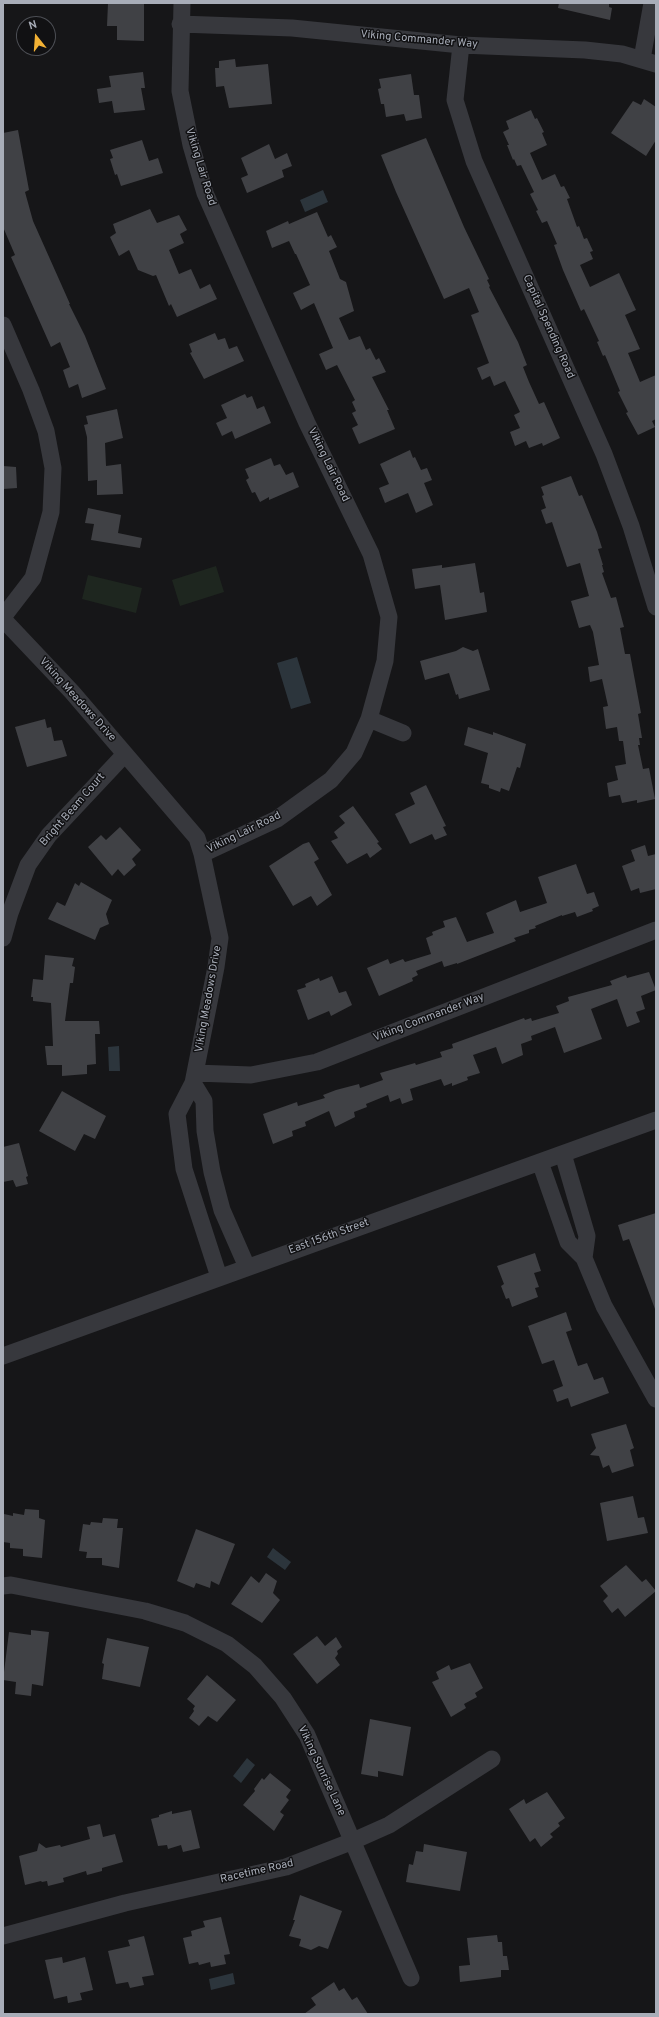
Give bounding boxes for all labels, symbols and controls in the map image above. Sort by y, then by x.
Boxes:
north arrow [16,16,56,56]
text: N [27,18,39,33]
street label: Viking Commander Way [360,28,478,52]
street label: Viking Lair Road [182,126,218,208]
street label: Capital Spending Road [519,273,577,381]
street label: Viking Lair Road [304,426,352,504]
street label: Viking Meadows Drive [36,655,118,745]
street label: Bright Beam Court [38,771,108,849]
street label: Viking Lair Road [205,809,283,857]
street label: Viking Meadows Drive [193,945,225,1053]
street label: Viking Commander Way [372,991,486,1045]
street label: East 156th Street [287,1216,371,1258]
street label: Viking Sunrise Lane [294,1724,348,1818]
street label: Racetime Road [219,1857,295,1887]

